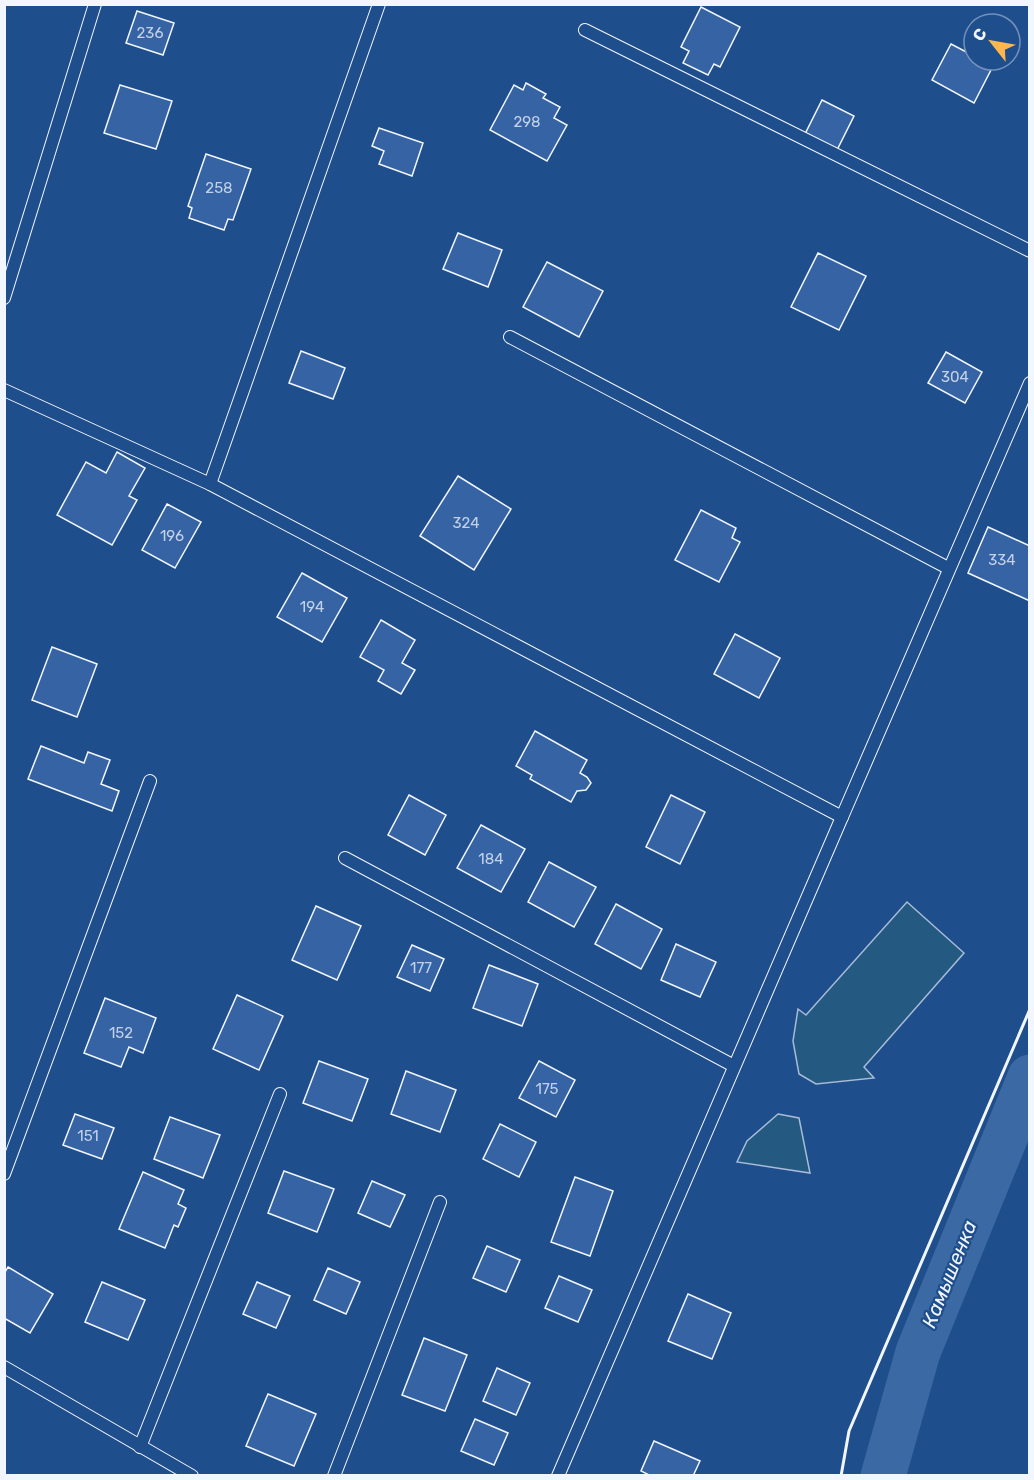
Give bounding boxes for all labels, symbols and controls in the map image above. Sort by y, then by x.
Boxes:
north arrow [962,12,1022,72]
house number: 236 [137,24,163,42]
text: С [969,25,991,44]
house number: 298 [513,113,541,131]
house number: 258 [205,179,233,197]
house number: 304 [941,368,969,386]
house number: 324 [453,514,480,532]
house number: 196 [160,527,184,545]
house number: 334 [988,551,1016,569]
house number: 194 [300,598,324,616]
house number: 184 [478,850,504,868]
house number: 177 [410,959,432,977]
house number: 152 [109,1024,133,1042]
house number: 175 [535,1080,559,1098]
house number: 151 [77,1127,99,1145]
water label: Камышенка [917,1216,982,1331]

